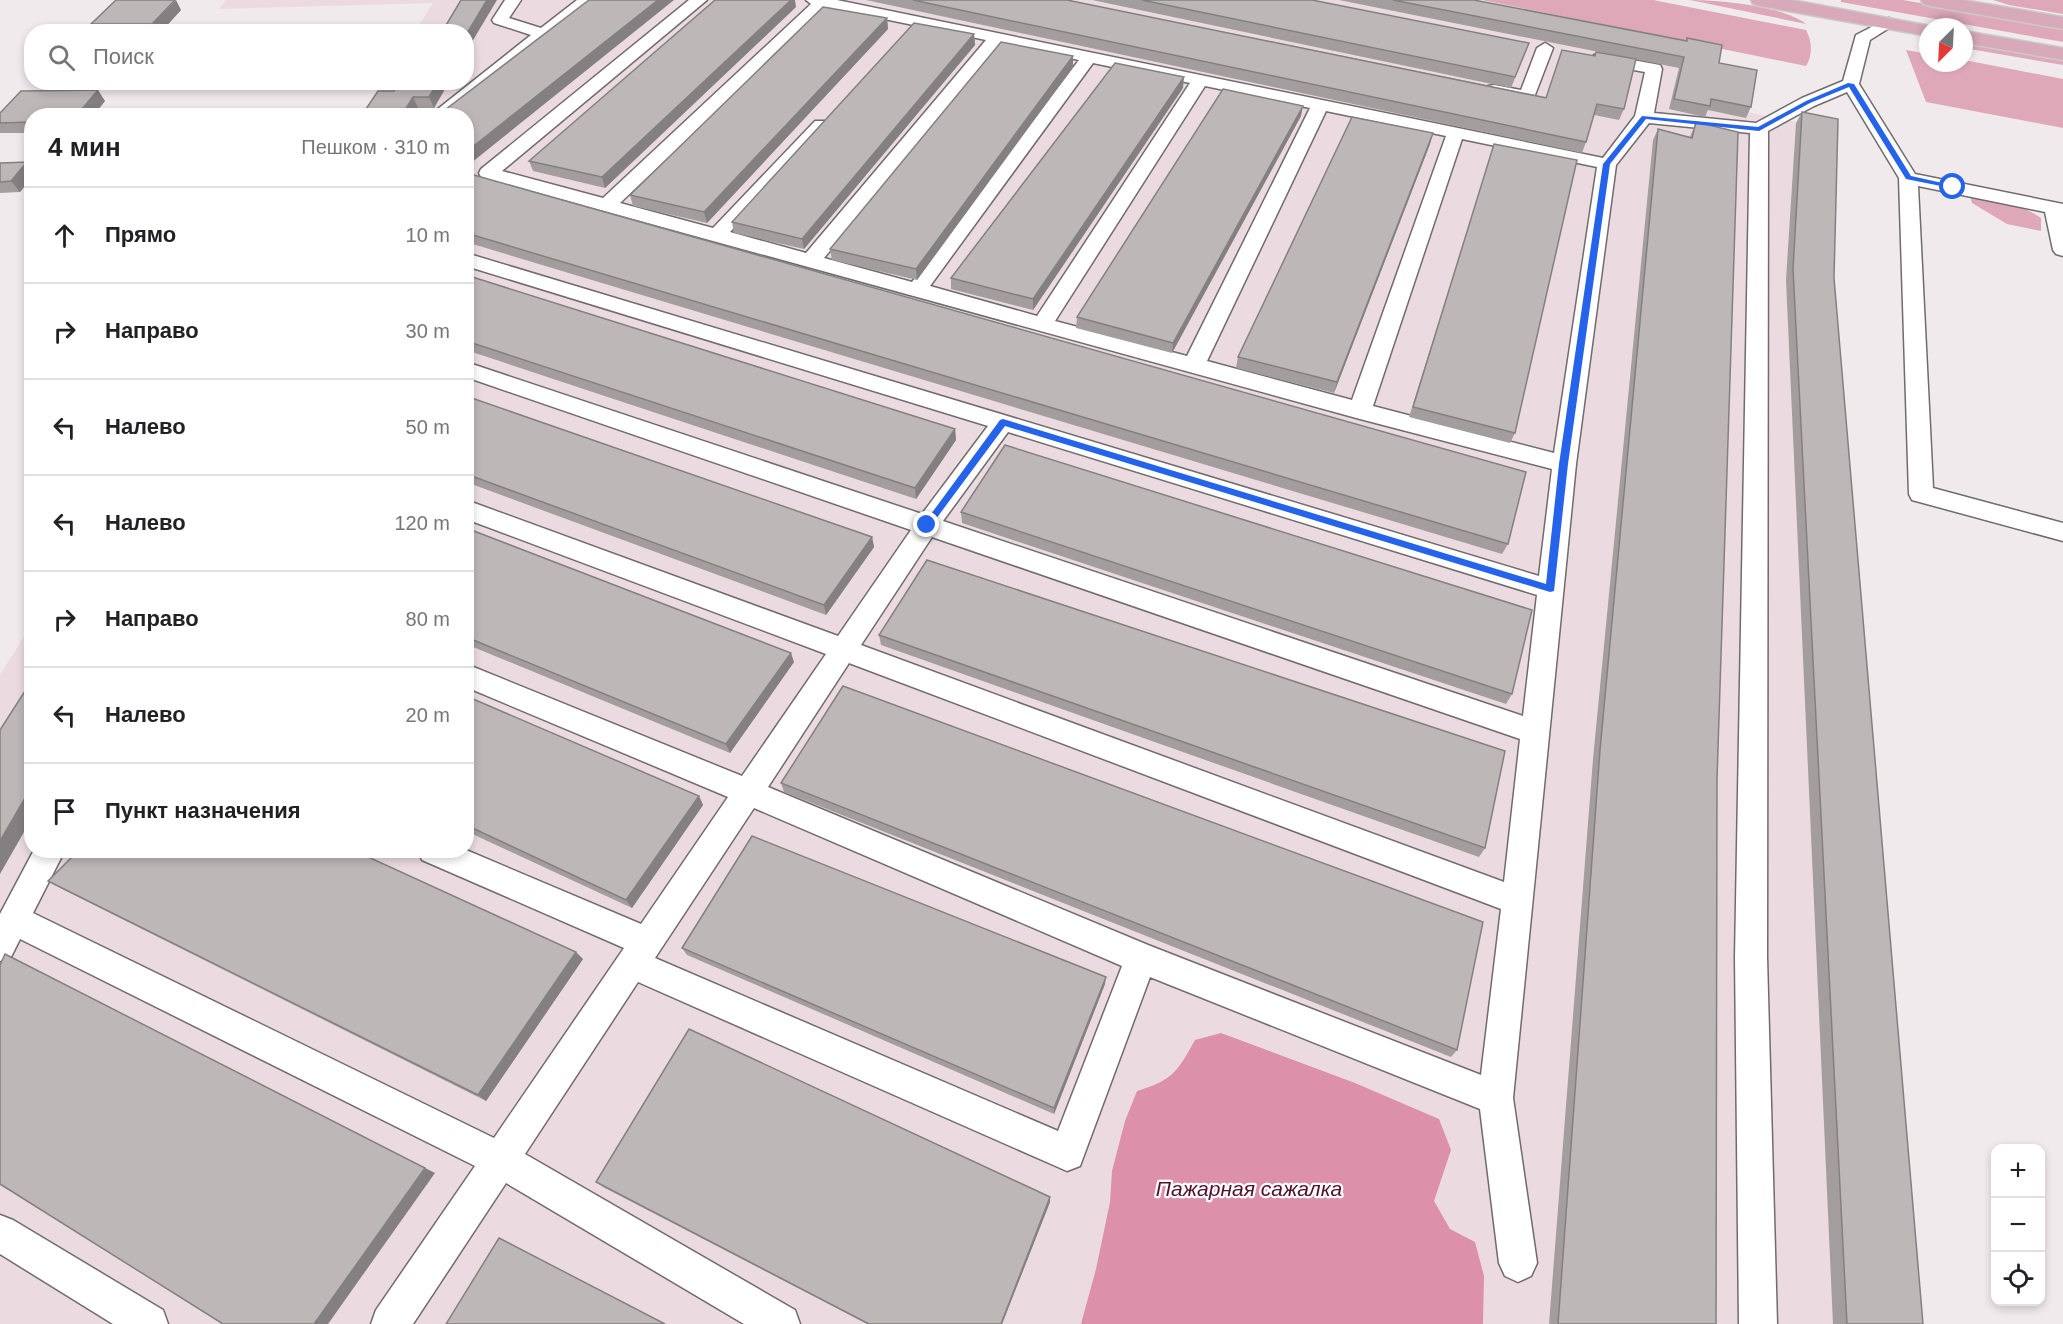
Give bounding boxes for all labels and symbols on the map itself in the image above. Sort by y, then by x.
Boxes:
north arrow [1919,18,1973,72]
route start [1939,173,1965,199]
route end [913,511,939,537]
water label: Пажарная сажалка [1156,1177,1342,1200]

